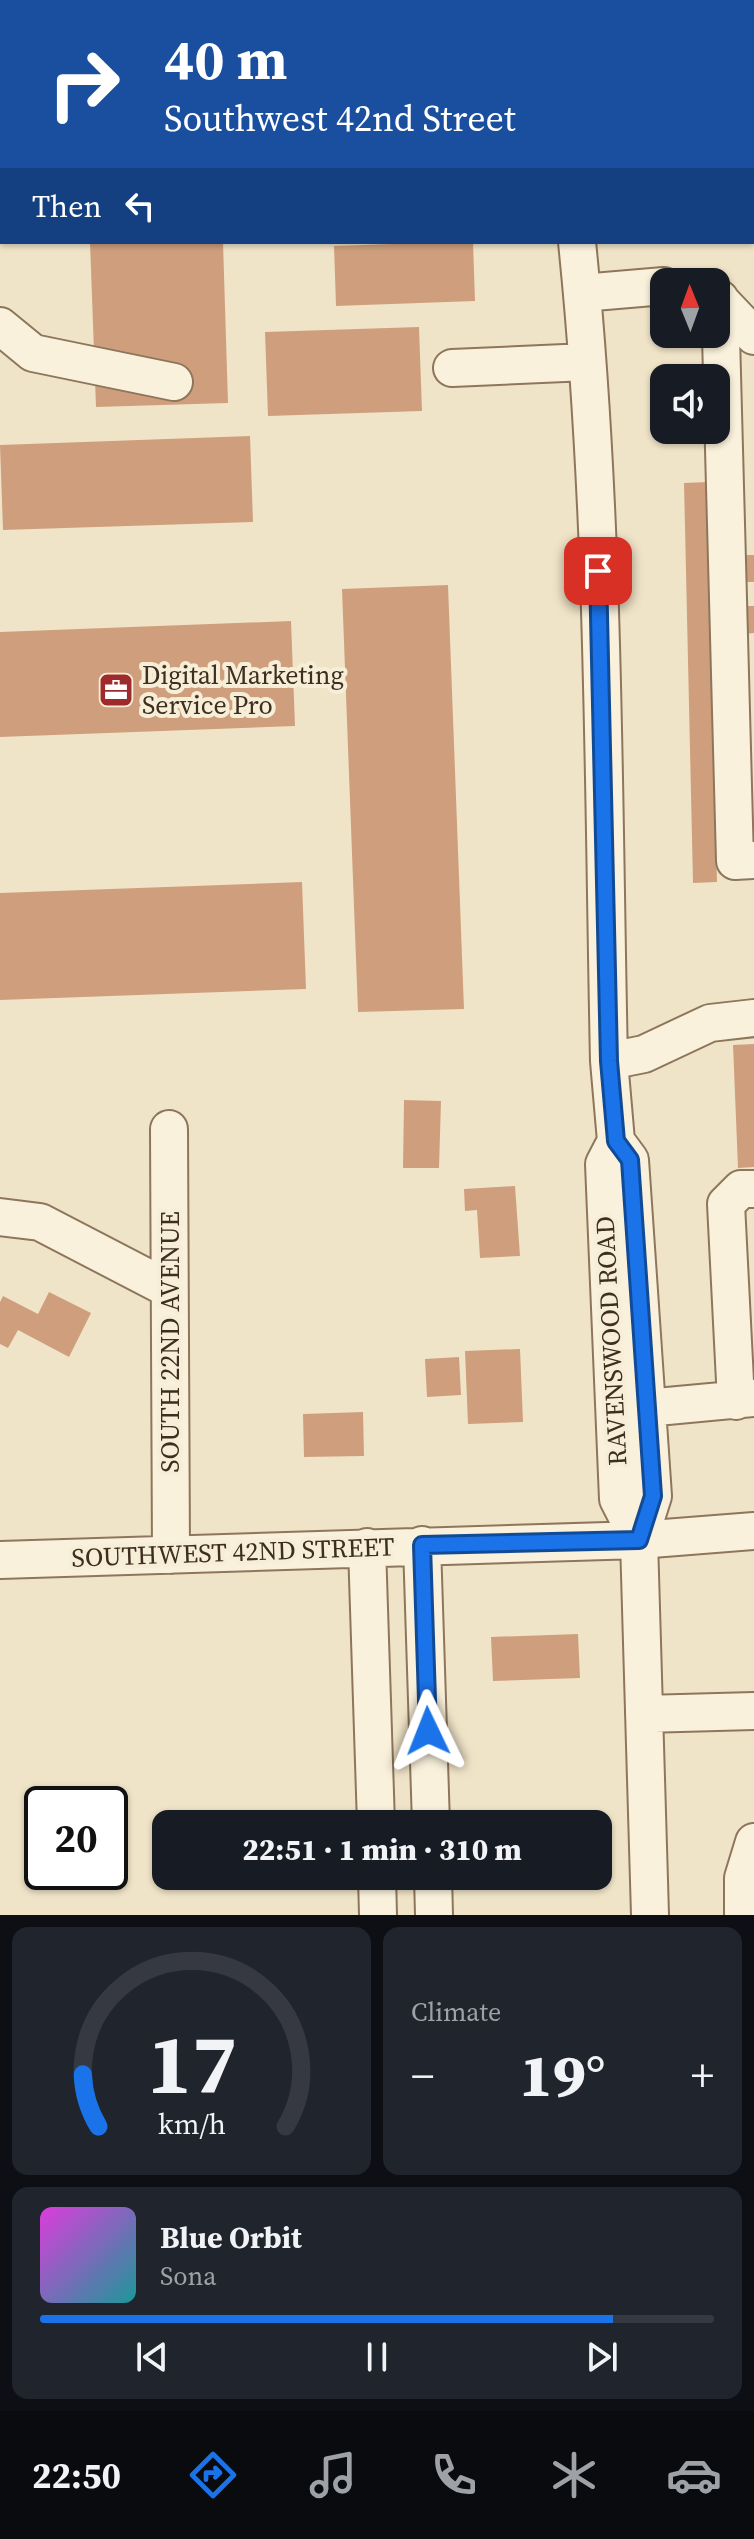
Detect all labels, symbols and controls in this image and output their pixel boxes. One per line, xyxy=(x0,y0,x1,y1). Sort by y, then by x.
text: 40 m xyxy=(164,21,287,98)
icon: right xyxy=(32,32,136,136)
text: Southwest 42nd Street xyxy=(164,94,516,143)
icon: left xyxy=(118,184,162,228)
text: Then xyxy=(32,186,102,227)
north arrow xyxy=(650,268,730,348)
map controls xyxy=(650,268,730,444)
button: sound xyxy=(650,364,730,444)
pin xyxy=(564,537,632,605)
icon: arrive xyxy=(576,549,620,593)
place label: Digital Marketing Service Pro xyxy=(142,657,344,723)
office icon: Digital Marketing Service Pro xyxy=(97,671,135,709)
street label: SOUTH 22ND AVENUE xyxy=(152,1211,188,1473)
street label: RAVENSWOOD ROAD xyxy=(586,1215,636,1467)
street label: SOUTHWEST 42ND STREET xyxy=(71,1528,395,1576)
position arrow xyxy=(386,1689,470,1773)
speed limit sign: 20 xyxy=(24,1786,128,1890)
text: 22:51 · 1 min · 310 m xyxy=(242,1829,522,1870)
text: Climate xyxy=(411,1994,501,2030)
text: 17 xyxy=(146,2007,237,2121)
text: 19° xyxy=(520,2034,605,2116)
text: − xyxy=(411,2045,434,2106)
text: + xyxy=(691,2045,714,2106)
text: km/h xyxy=(157,2104,226,2144)
text: Blue Orbit xyxy=(160,2217,302,2258)
text: Sona xyxy=(160,2258,217,2294)
icon: previous xyxy=(130,2335,174,2379)
icon: pause xyxy=(355,2335,399,2379)
icon: next xyxy=(580,2335,624,2379)
icon: directions xyxy=(185,2447,241,2503)
icon: music xyxy=(305,2447,361,2503)
icon: phone xyxy=(426,2447,482,2503)
icon: climate xyxy=(546,2447,602,2503)
icon: car xyxy=(666,2447,722,2503)
text: 22:50 xyxy=(32,2451,121,2500)

